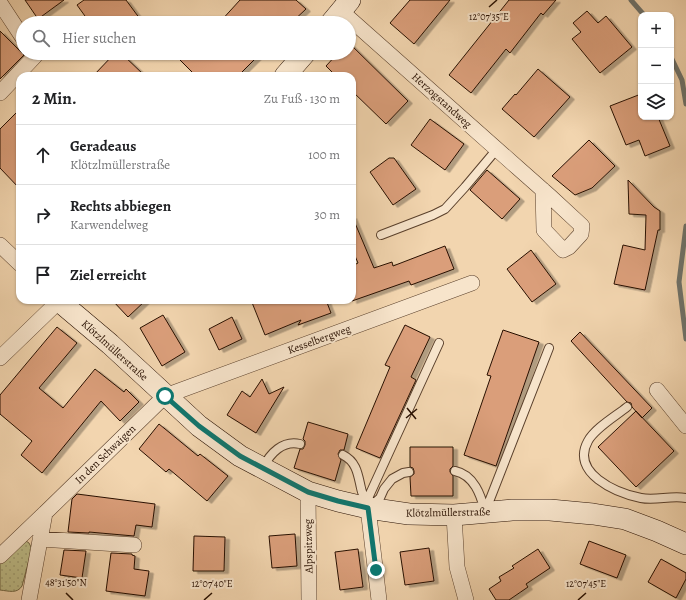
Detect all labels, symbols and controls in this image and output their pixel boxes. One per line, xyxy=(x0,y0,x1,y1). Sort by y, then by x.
text: 12°07'35"E xyxy=(469,10,509,23)
map controls xyxy=(638,12,674,120)
button: + xyxy=(638,12,674,48)
search box xyxy=(16,16,356,60)
icon: search xyxy=(30,27,52,49)
text: Hier suchen xyxy=(62,28,136,48)
button: − xyxy=(638,48,674,84)
street label: Herzogstandweg xyxy=(408,69,475,132)
button: layers xyxy=(638,84,674,120)
text: 2 Min. xyxy=(32,87,77,110)
text: Zu Fuß · 130 m xyxy=(264,90,340,107)
text: Geradeaus xyxy=(70,136,136,156)
icon: ahead xyxy=(32,144,54,166)
text: 100 m xyxy=(308,146,340,163)
text: Klötzlmüllerstraße xyxy=(70,156,170,173)
text: Rechts abbiegen xyxy=(70,196,171,216)
icon: right xyxy=(32,204,54,226)
text: 30 m xyxy=(314,206,340,223)
text: Karwendelweg xyxy=(70,216,148,233)
icon: arrive xyxy=(32,264,54,286)
text: Ziel erreicht xyxy=(70,265,146,285)
street label: Klötzlmüllerstraße xyxy=(78,316,151,384)
street label: Kesselbergweg xyxy=(286,321,353,358)
route start xyxy=(156,387,174,405)
street label: In den Schwaigen xyxy=(72,421,139,487)
street label: Klötzlmüllerstraße xyxy=(406,504,491,521)
street label: Alpspitzweg xyxy=(301,518,316,574)
route end xyxy=(367,561,385,579)
text: 48°31'50"N xyxy=(45,576,87,589)
text: 12°07'40"E xyxy=(191,577,233,590)
text: 12°07'45"E xyxy=(566,577,606,590)

